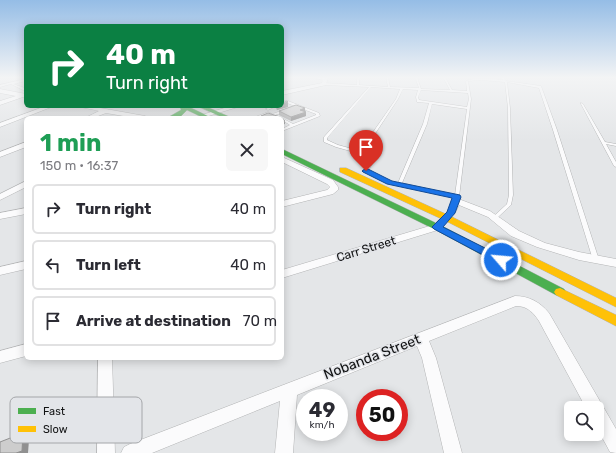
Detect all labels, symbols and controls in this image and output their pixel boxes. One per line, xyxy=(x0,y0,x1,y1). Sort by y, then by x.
text: 40 m xyxy=(106,38,176,71)
icon: right xyxy=(40,40,92,92)
text: Turn right xyxy=(106,72,188,94)
text: 1 min xyxy=(40,129,101,157)
button: close xyxy=(226,129,268,171)
pin xyxy=(349,130,383,171)
icon: arrive xyxy=(355,136,377,158)
text: 150 m · 16:37 xyxy=(40,158,118,173)
icon: right xyxy=(42,198,64,220)
text: Turn right xyxy=(76,200,151,218)
text: 40 m xyxy=(230,200,266,218)
street label: Carr Street xyxy=(335,233,398,265)
position arrow xyxy=(480,239,522,281)
icon: left xyxy=(42,254,64,276)
text: Turn left xyxy=(76,256,141,274)
text: 40 m xyxy=(230,256,266,274)
icon: arrive xyxy=(42,310,64,332)
text: Arrive at destination xyxy=(76,312,231,330)
text: 70 m xyxy=(243,312,277,330)
street label: Nobanda Street xyxy=(321,331,423,383)
speed limit sign: 50 xyxy=(356,389,408,441)
legend xyxy=(10,397,142,443)
text: 49 xyxy=(309,398,335,422)
map controls xyxy=(564,401,604,441)
button: search xyxy=(564,401,604,441)
text: Fast xyxy=(43,405,66,418)
text: km/h xyxy=(310,419,334,431)
text: Slow xyxy=(43,423,68,436)

